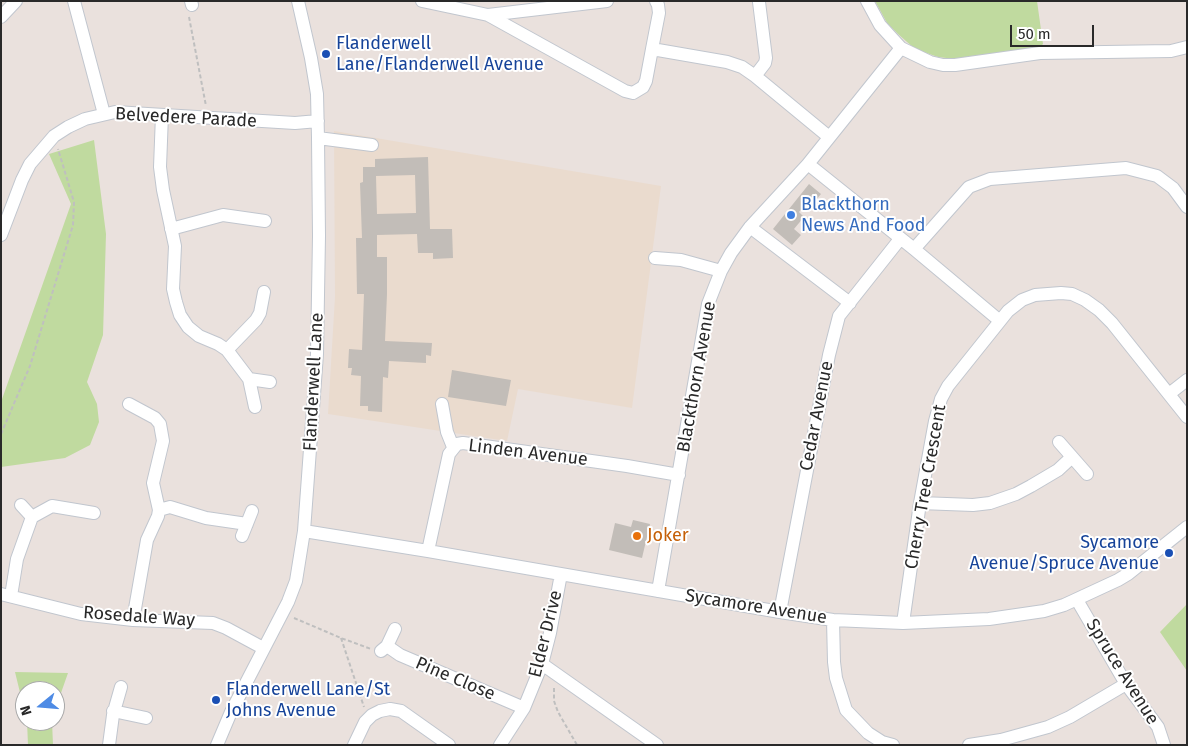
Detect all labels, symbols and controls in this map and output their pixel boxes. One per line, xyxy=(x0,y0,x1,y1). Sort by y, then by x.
scale bar xyxy=(1013,15,1097,47)
text: 50 m xyxy=(1018,25,1051,43)
place label: Flanderwell Lane/Flanderwell Avenue xyxy=(336,33,544,76)
marker: Flanderwell Lane/Flanderwell Avenue xyxy=(320,48,332,60)
street label: Belvedere Parade xyxy=(115,104,257,132)
place label: Blackthorn News And Food xyxy=(801,194,926,236)
marker: Blackthorn News And Food xyxy=(785,209,797,221)
street label: Blackthorn Avenue xyxy=(673,300,721,454)
street label: Flanderwell Lane xyxy=(300,312,328,452)
street label: Cedar Avenue xyxy=(796,359,838,473)
street label: Cherry Tree Crescent xyxy=(901,403,951,571)
street label: Linden Avenue xyxy=(467,435,589,471)
place label: Joker xyxy=(647,525,689,547)
marker: Joker xyxy=(631,530,643,542)
place label: Sycamore Avenue/Spruce Avenue xyxy=(969,532,1159,574)
marker: Sycamore Avenue/Spruce Avenue xyxy=(1163,547,1175,559)
street label: Sycamore Avenue xyxy=(684,585,828,629)
street label: Elder Drive xyxy=(525,588,567,680)
street label: Rosedale Way xyxy=(82,602,196,632)
street label: Spruce Avenue xyxy=(1081,615,1163,729)
street label: Pine Close xyxy=(412,653,498,705)
place label: Flanderwell Lane/St Johns Avenue xyxy=(226,679,390,722)
north arrow xyxy=(15,681,65,731)
marker: Flanderwell Lane/St Johns Avenue xyxy=(210,694,222,706)
text: N xyxy=(17,703,36,717)

